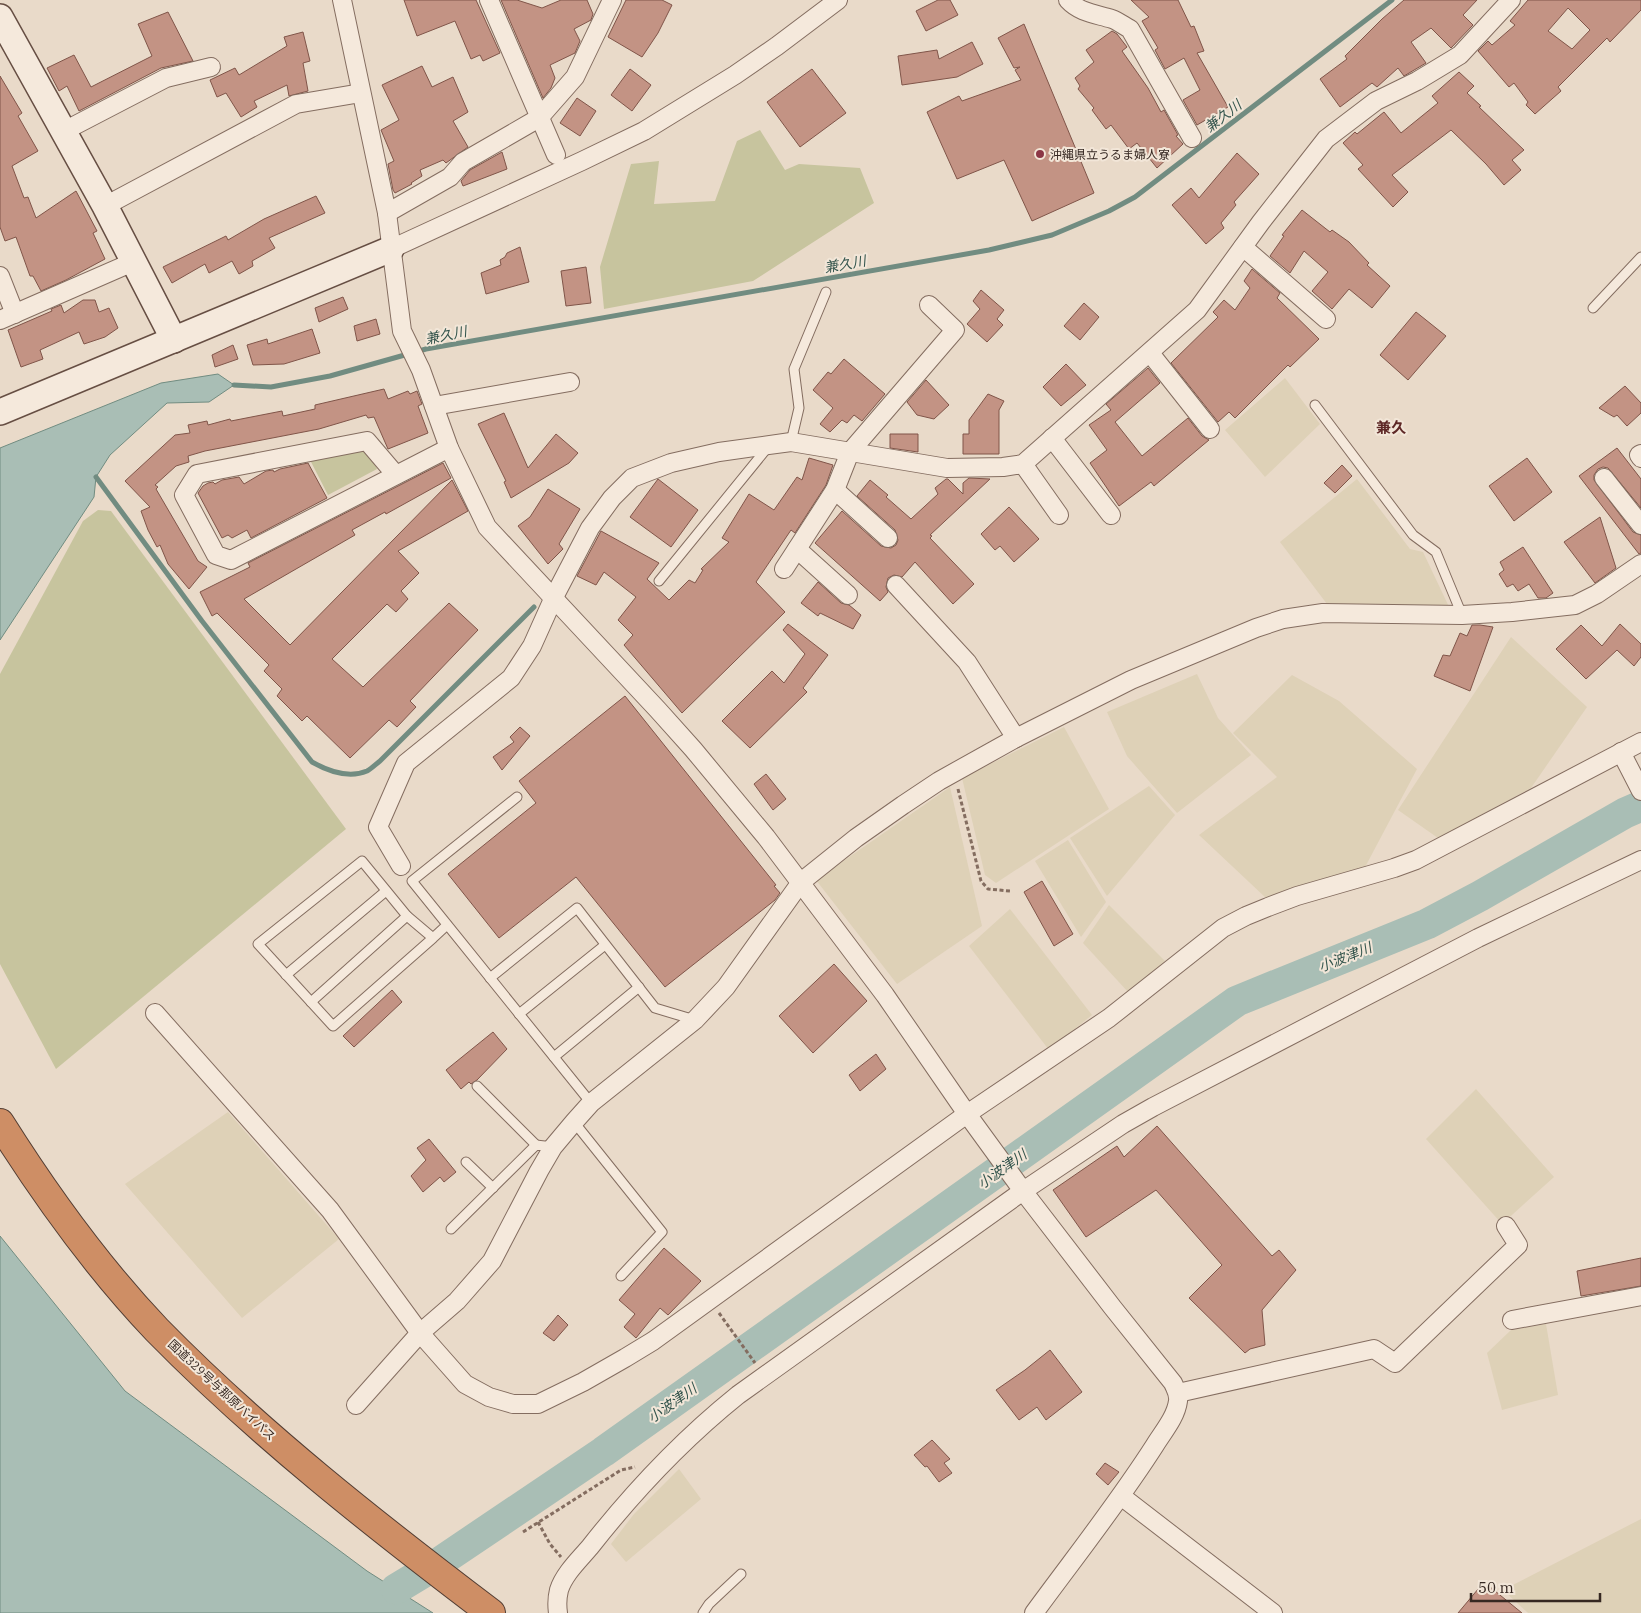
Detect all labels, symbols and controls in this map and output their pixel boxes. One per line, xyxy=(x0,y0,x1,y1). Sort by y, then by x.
water label: 兼久川 xyxy=(1201,95,1247,136)
place label: 沖縄県立うるま婦人寮 xyxy=(1050,147,1170,162)
marker: 沖縄県立うるま婦人寮 xyxy=(1034,148,1046,160)
water label: 兼久川 xyxy=(823,251,869,277)
water label: 兼久川 xyxy=(424,322,470,348)
district label: 兼久 xyxy=(1376,418,1406,437)
water label: 小波津川 xyxy=(1316,937,1376,976)
water label: 小波津川 xyxy=(974,1144,1032,1192)
street label: 国道329号与那原バイパス xyxy=(165,1336,279,1444)
water label: 小波津川 xyxy=(644,1378,702,1426)
scale bar xyxy=(1471,1570,1600,1602)
text: 50 m xyxy=(1478,1578,1514,1597)

